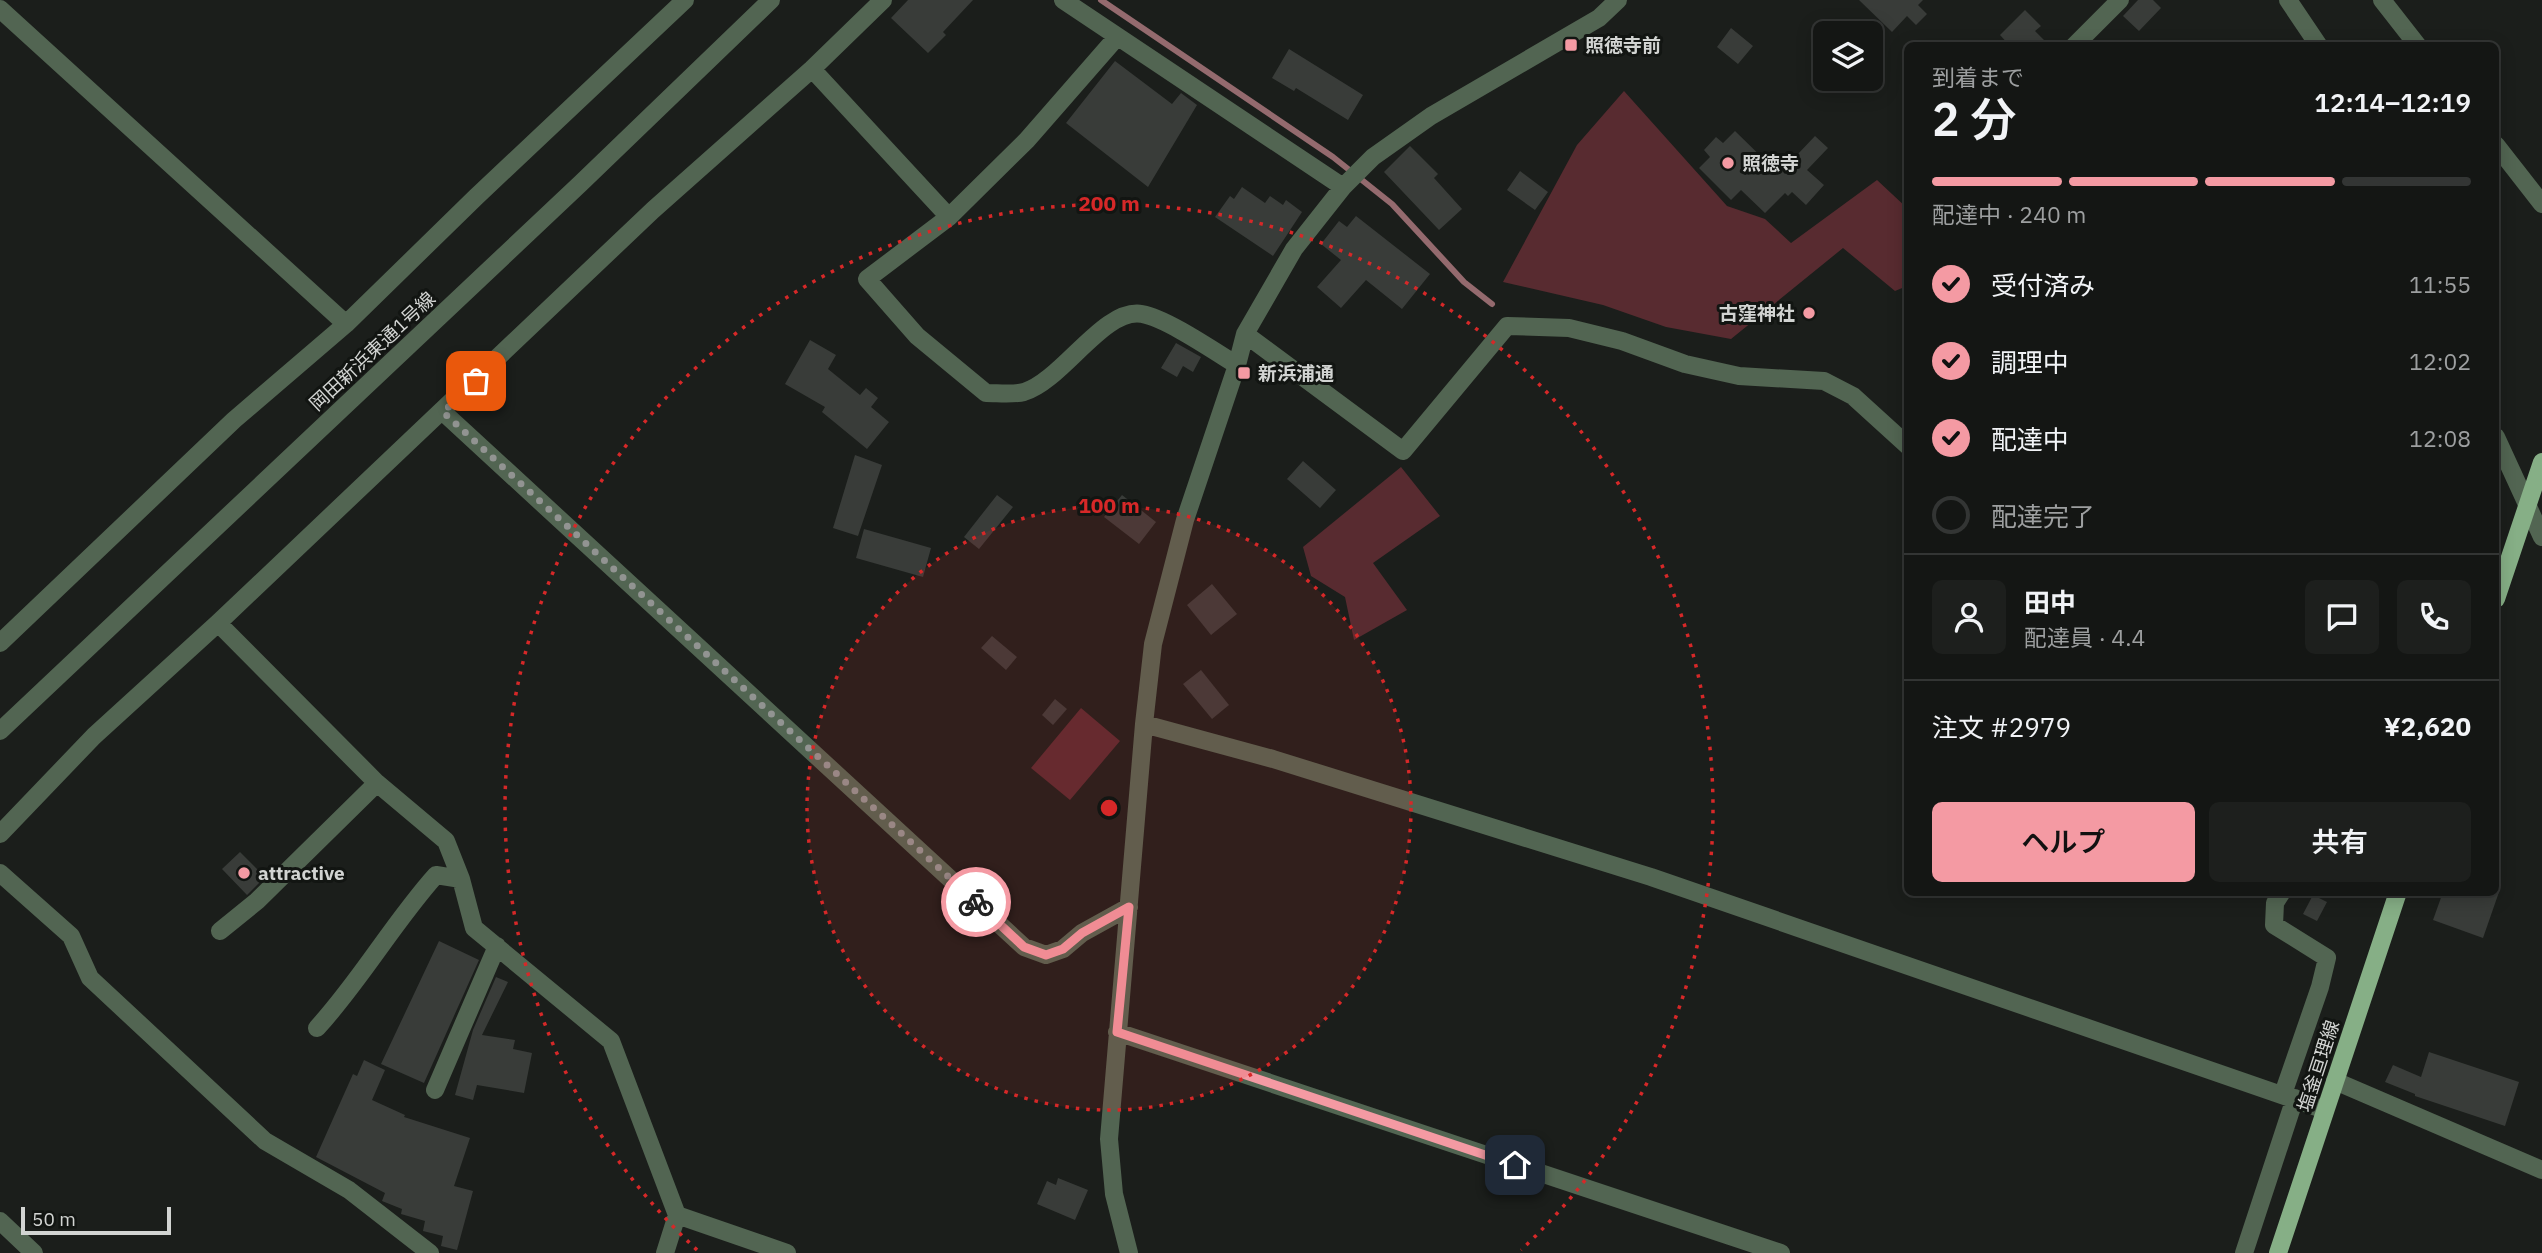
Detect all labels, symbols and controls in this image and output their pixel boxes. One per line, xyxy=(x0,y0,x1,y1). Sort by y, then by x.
map controls xyxy=(1813,21,1883,91)
button: layers xyxy=(1813,21,1883,91)
place label: 照徳寺前 xyxy=(1585,33,1661,57)
marker: 照徳寺前 xyxy=(1563,37,1579,53)
text: 到着まで xyxy=(1932,62,2024,92)
text: 12:14–12:19 xyxy=(2314,85,2471,119)
text: 2 分 xyxy=(1932,89,2016,149)
place label: 照徳寺 xyxy=(1742,151,1799,175)
marker: 照徳寺 xyxy=(1720,155,1736,171)
text: 200 m xyxy=(1078,189,1140,217)
text: 配達中 · 240 m xyxy=(1932,199,2086,229)
icon: check xyxy=(1932,265,1970,303)
text: 受付済み xyxy=(1991,268,2095,302)
text: 11:55 xyxy=(2409,269,2471,299)
street label: 岡田新浜東通1号線 xyxy=(304,287,440,415)
place label: 古窪神社 xyxy=(1719,301,1795,325)
marker: 古窪神社 xyxy=(1801,305,1817,321)
icon: check xyxy=(1932,342,1970,380)
text: 調理中 xyxy=(1991,345,2069,379)
text: 12:02 xyxy=(2409,346,2471,376)
pin xyxy=(446,351,506,411)
place label: 新浜浦通 xyxy=(1258,361,1334,385)
icon: bag xyxy=(457,362,495,400)
marker: 新浜浦通 xyxy=(1236,365,1252,381)
icon: check xyxy=(1932,419,1970,457)
text: 配達中 xyxy=(1991,422,2069,456)
text: 12:08 xyxy=(2409,423,2471,453)
text: 100 m xyxy=(1078,491,1140,519)
text: 配達完了 xyxy=(1991,499,2095,533)
button: person xyxy=(1932,580,2006,654)
button: chat xyxy=(2305,580,2379,654)
button: phone xyxy=(2397,580,2471,654)
text: 田中 xyxy=(2024,585,2076,619)
text: 配達員 · 4.4 xyxy=(2024,622,2145,652)
text: ¥2,620 xyxy=(2384,709,2471,743)
text: 注文 #2979 xyxy=(1932,710,2071,744)
centre of rings xyxy=(1097,796,1121,820)
button: ヘルプ xyxy=(1932,802,2195,882)
button: 共有 xyxy=(2209,802,2471,882)
place label: attractive xyxy=(258,861,345,885)
marker: attractive xyxy=(236,865,252,881)
courier xyxy=(941,867,1011,937)
icon: bike xyxy=(957,883,995,921)
street label: 塩釜亘理線 xyxy=(2292,1017,2344,1115)
pin xyxy=(1485,1135,1545,1195)
icon: home xyxy=(1496,1146,1534,1184)
scale bar xyxy=(21,1204,172,1236)
text: 50 m xyxy=(32,1207,76,1231)

